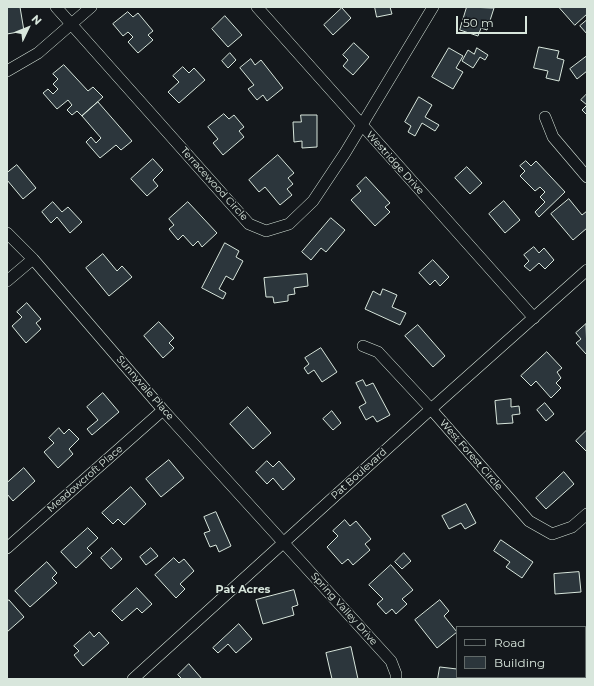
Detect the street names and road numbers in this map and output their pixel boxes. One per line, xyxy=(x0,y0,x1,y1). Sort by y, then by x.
street label: Westridge Drive xyxy=(364,129,426,197)
street label: Terracewood Circle xyxy=(178,145,250,223)
street label: Sunnyvale Place xyxy=(114,353,176,423)
street label: West Forest Circle xyxy=(437,417,505,493)
street label: Meadowcroft Place xyxy=(45,443,125,515)
street label: Pat Boulevard xyxy=(329,446,389,502)
street label: Spring Valley Drive xyxy=(308,570,380,648)

